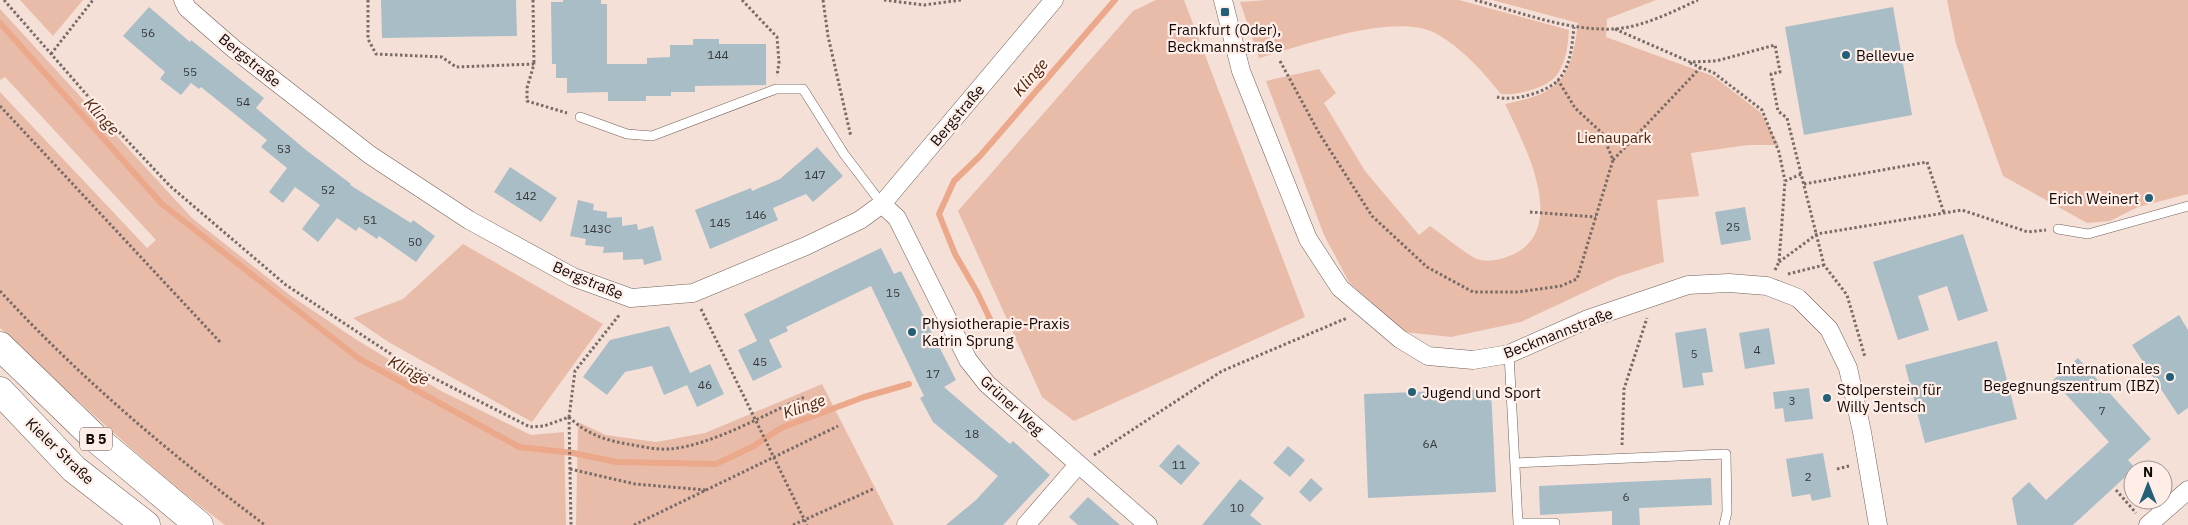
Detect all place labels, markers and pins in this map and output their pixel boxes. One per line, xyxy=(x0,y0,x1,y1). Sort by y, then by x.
marker: Frankfurt (Oder), Beckmannstraße xyxy=(1219,6,1231,18)
place label: Frankfurt (Oder), Beckmannstraße xyxy=(1167,20,1283,56)
place label: Bellevue xyxy=(1856,46,1914,65)
marker: Bellevue xyxy=(1840,49,1852,61)
place label: Erich Weinert xyxy=(2049,189,2139,208)
marker: Erich Weinert xyxy=(2143,192,2155,204)
place label: Physiotherapie-Praxis Katrin Sprung xyxy=(922,314,1070,350)
marker: Physiotherapie-Praxis Katrin Sprung xyxy=(906,326,918,338)
place label: Internationales Begegnungszentrum (IBZ) xyxy=(1983,359,2160,395)
marker: Internationales Begegnungszentrum (IBZ) xyxy=(2164,371,2176,383)
place label: Stolperstein für Willy Jentsch xyxy=(1837,380,1942,416)
place label: Jugend und Sport xyxy=(1422,383,1541,402)
marker: Jugend und Sport xyxy=(1406,386,1418,398)
marker: Stolperstein für Willy Jentsch xyxy=(1821,392,1833,404)

